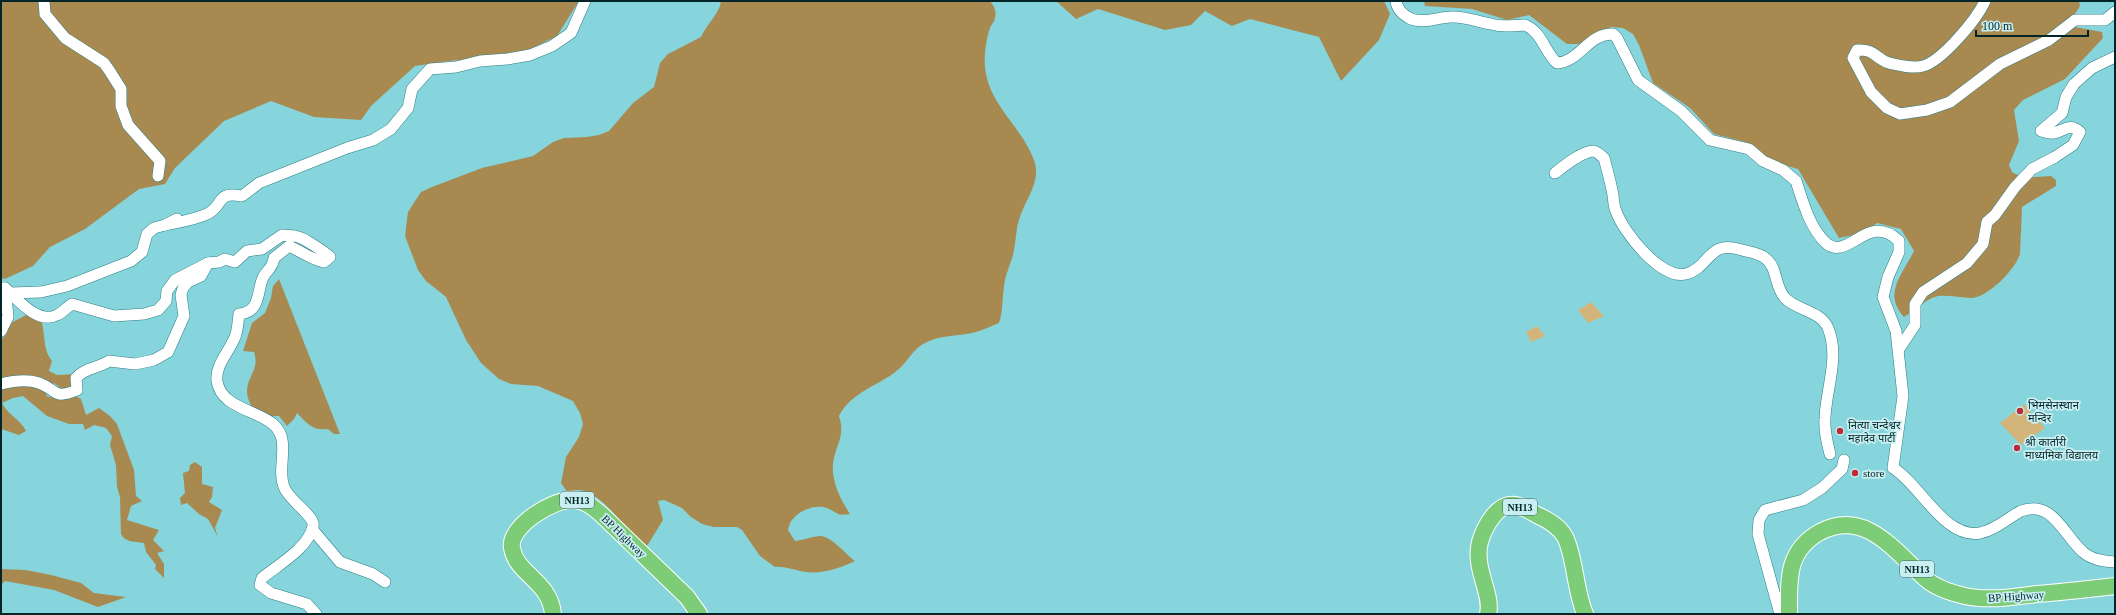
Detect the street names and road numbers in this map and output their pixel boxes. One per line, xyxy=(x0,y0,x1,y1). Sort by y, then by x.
road number: NH13 xyxy=(560,492,594,508)
road number: NH13 xyxy=(1503,499,1537,515)
street label: BP Highway xyxy=(600,512,649,560)
road number: NH13 xyxy=(1900,561,1934,577)
street label: BP Highway xyxy=(1988,588,2045,604)

